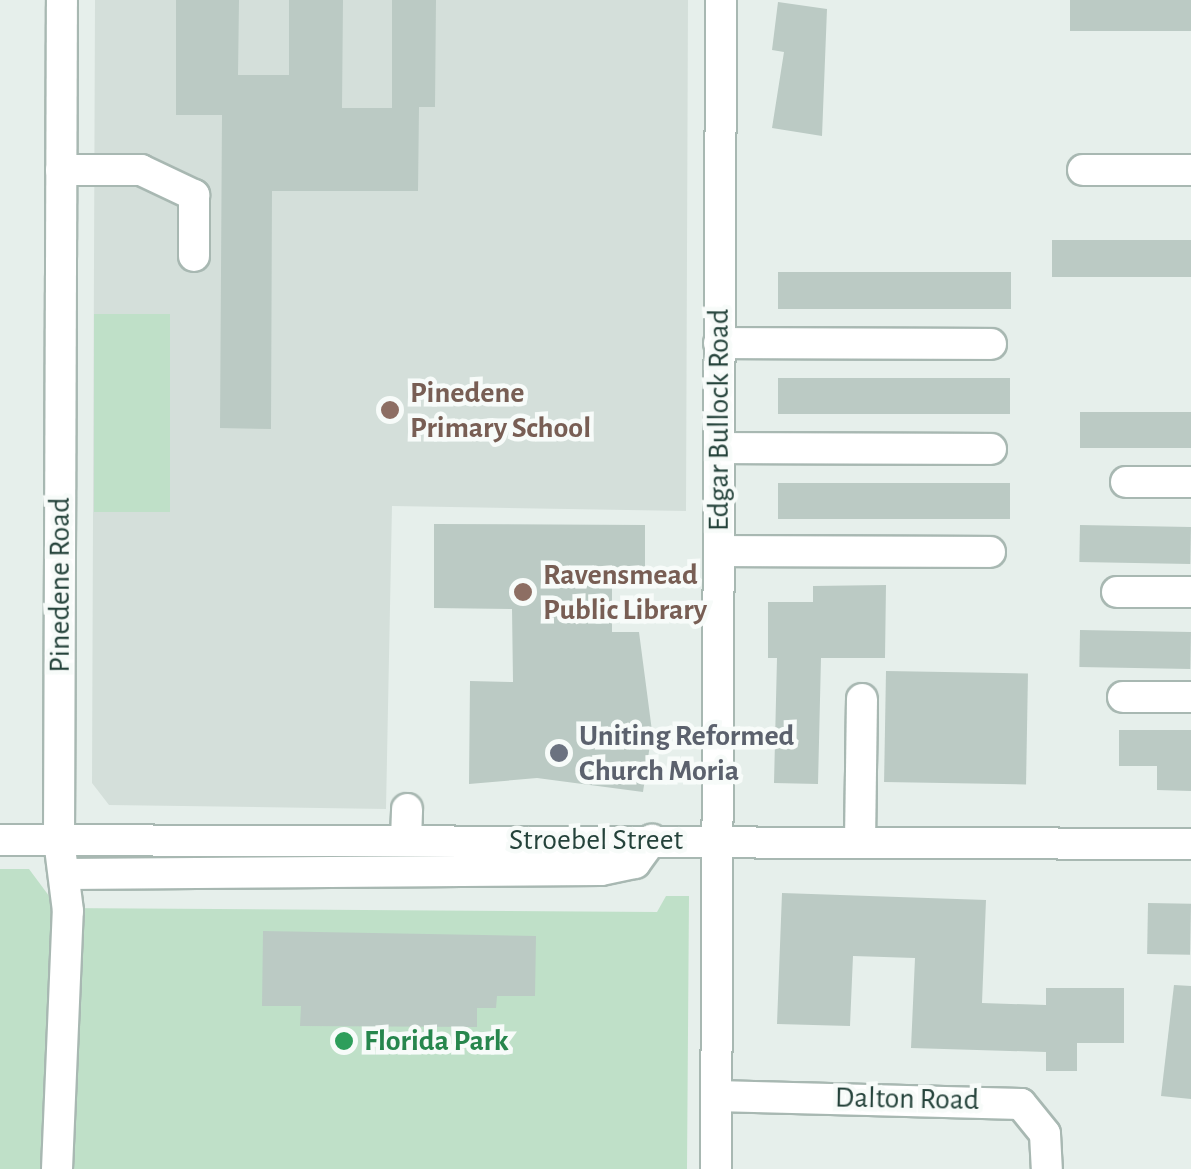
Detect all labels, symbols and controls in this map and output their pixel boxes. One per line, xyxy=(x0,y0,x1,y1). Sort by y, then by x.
street label: Edgar Bullock Road xyxy=(701,309,737,531)
place label: Pinedene Primary School xyxy=(410,375,591,446)
marker: Pinedene Primary School xyxy=(379,399,401,421)
street label: Pinedene Road xyxy=(42,497,78,673)
place label: Ravensmead Public Library xyxy=(543,557,707,628)
marker: Ravensmead Public Library xyxy=(512,581,534,603)
place label: Uniting Reformed Church Moria xyxy=(579,718,794,788)
marker: Uniting Reformed Church Moria xyxy=(548,742,570,764)
street label: Stroebel Street xyxy=(509,822,683,858)
place label: Florida Park xyxy=(364,1023,509,1059)
marker: Florida Park xyxy=(333,1030,355,1052)
street label: Dalton Road xyxy=(835,1080,979,1118)

